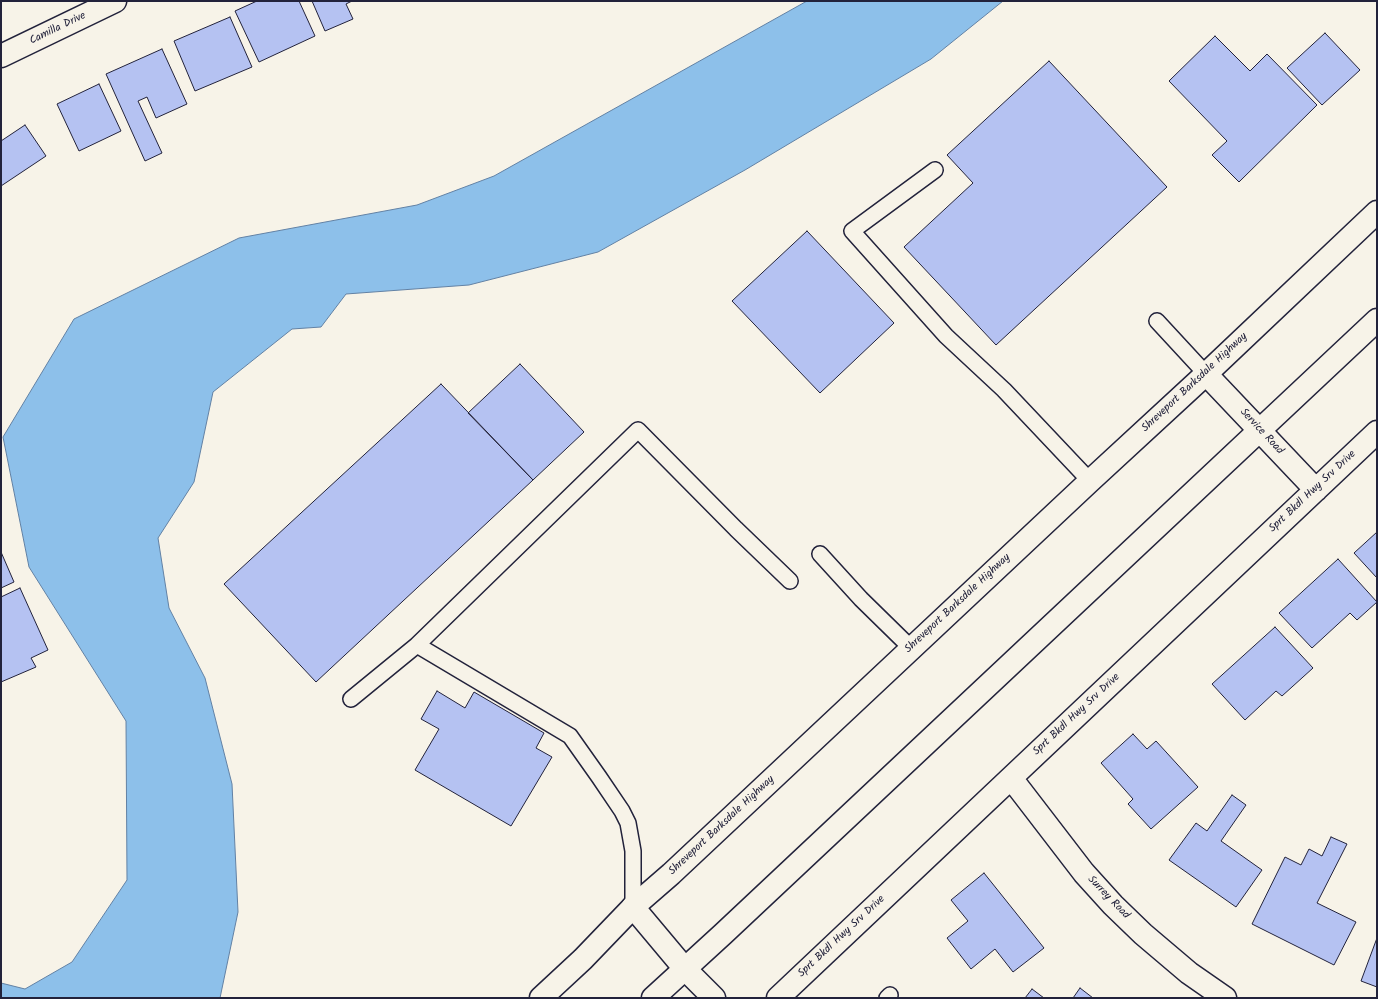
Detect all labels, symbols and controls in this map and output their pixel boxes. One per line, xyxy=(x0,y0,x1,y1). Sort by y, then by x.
street label: Camilla Drive xyxy=(28,10,88,48)
street label: Shreveport Barksdale Highway xyxy=(1139,331,1251,435)
street label: Service Road xyxy=(1236,406,1286,458)
street label: Sprt Bkdl Hwy Srv Drive xyxy=(1267,448,1359,536)
street label: Shreveport Barksdale Highway xyxy=(902,552,1014,656)
street label: Sprt Bkdl Hwy Srv Drive xyxy=(1031,671,1123,759)
street label: Shreveport Barksdale Highway xyxy=(666,774,778,878)
street label: Surrey Road xyxy=(1084,874,1132,922)
street label: Sprt Bkdl Hwy Srv Drive xyxy=(796,893,888,981)

